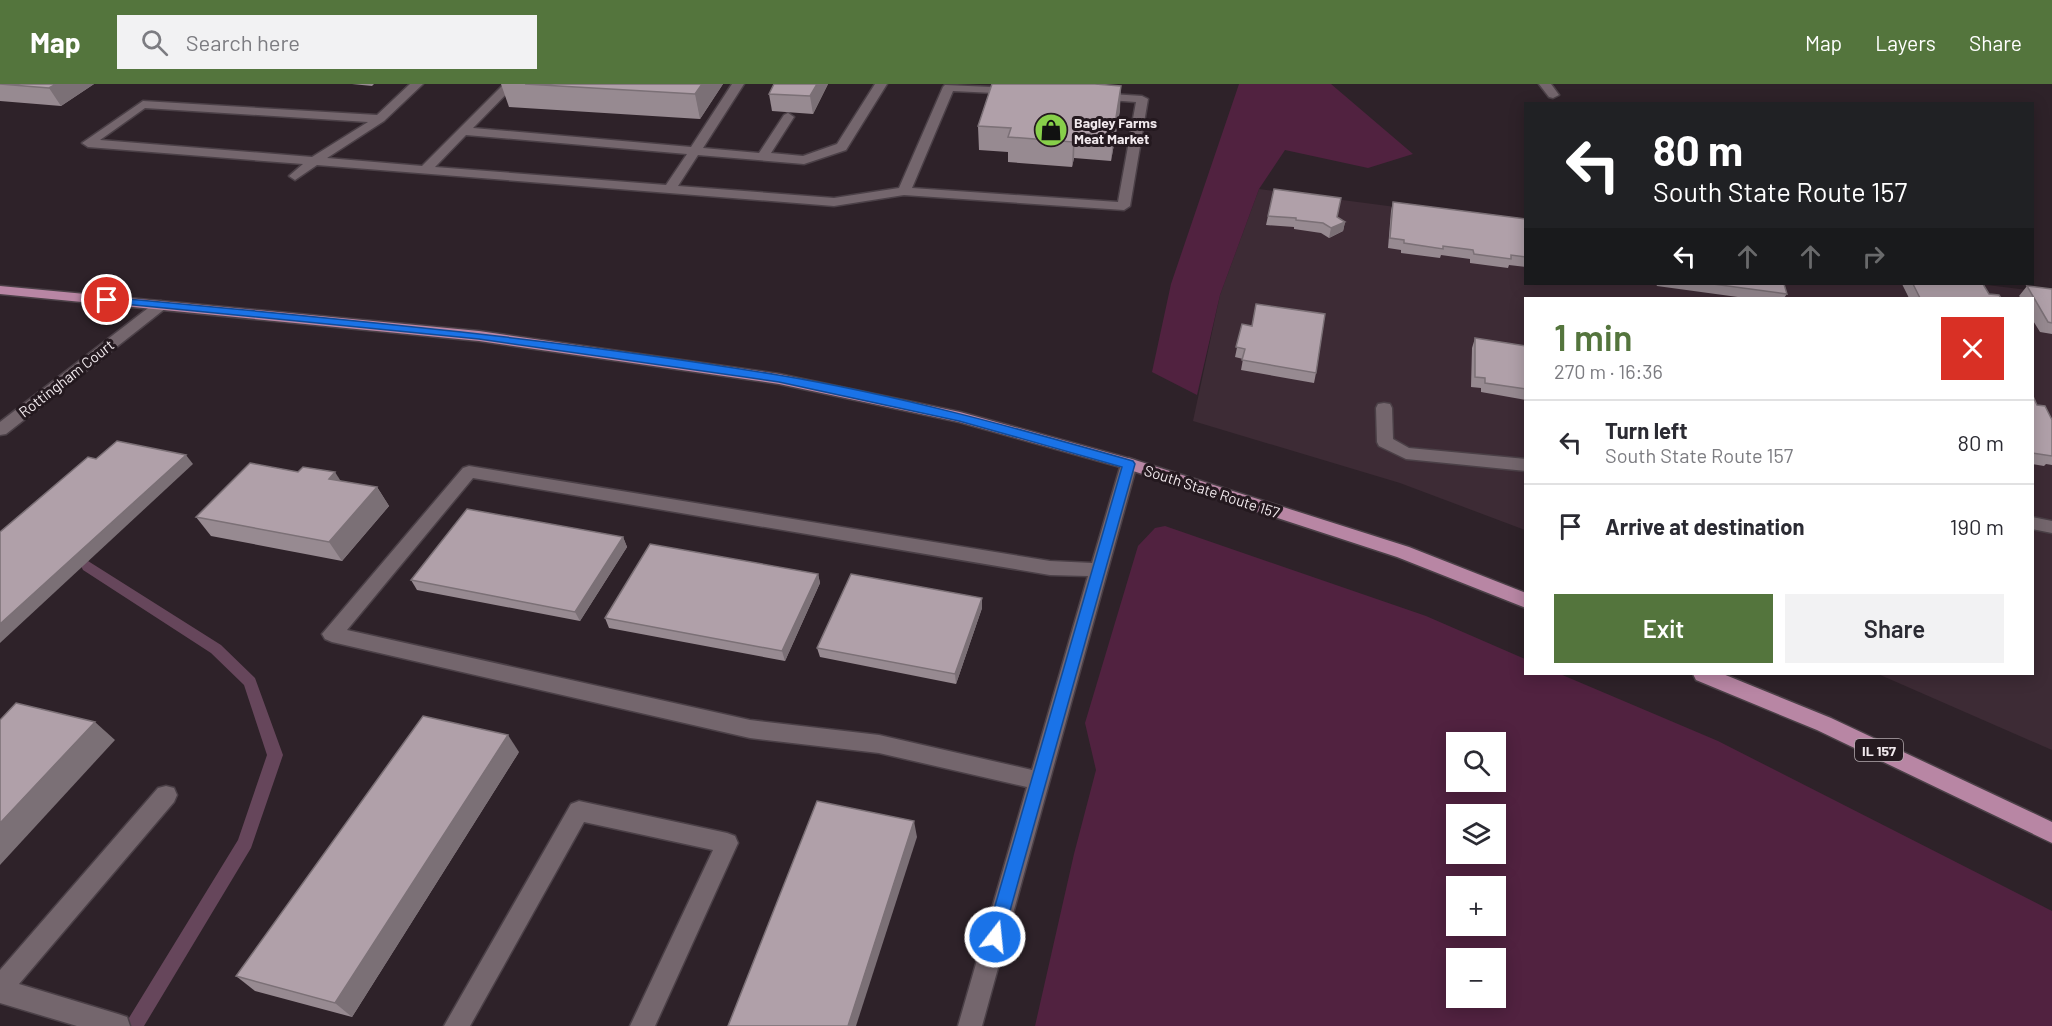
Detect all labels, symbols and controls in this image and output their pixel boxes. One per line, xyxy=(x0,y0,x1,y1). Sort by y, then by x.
search box xyxy=(117,15,537,69)
text: Map xyxy=(30,25,81,59)
icon: search xyxy=(138,26,171,59)
text: Search here xyxy=(186,29,300,55)
text: Map xyxy=(1805,30,1842,55)
text: Layers xyxy=(1875,30,1936,55)
text: Share xyxy=(1969,30,2022,55)
shop icon: Bagley Farms Meat Market xyxy=(1033,112,1069,148)
place label: Bagley Farms Meat Market xyxy=(1074,114,1157,147)
text: 80 m xyxy=(1653,124,1743,174)
icon: left xyxy=(1554,126,1632,204)
text: South State Route 157 xyxy=(1653,175,1907,207)
icon: left xyxy=(1668,240,1701,273)
icon: ahead xyxy=(1731,240,1764,273)
icon: ahead xyxy=(1794,240,1827,273)
icon: right xyxy=(1857,240,1890,273)
pin xyxy=(81,274,132,325)
icon: arrive xyxy=(90,283,123,316)
text: 1 min xyxy=(1554,315,1633,358)
button: close xyxy=(1941,317,2004,380)
street label: Rottingham Court xyxy=(15,335,117,421)
text: 270 m · 16:36 xyxy=(1554,359,1663,383)
text: Turn left xyxy=(1605,417,1688,443)
icon: left xyxy=(1554,426,1587,459)
text: 80 m xyxy=(1958,429,2004,455)
text: South State Route 157 xyxy=(1605,443,1793,467)
street label: South State Route 157 xyxy=(1142,461,1282,521)
icon: arrive xyxy=(1554,510,1587,543)
text: Arrive at destination xyxy=(1605,513,1804,539)
text: 190 m xyxy=(1950,513,2004,539)
button: Exit xyxy=(1554,594,1773,663)
button: Share xyxy=(1785,594,2004,663)
map controls xyxy=(1446,732,1506,1008)
button: search xyxy=(1446,732,1506,792)
road number: IL 157 xyxy=(1855,739,1903,761)
button: layers xyxy=(1446,804,1506,864)
button: + xyxy=(1446,876,1506,936)
position arrow xyxy=(963,905,1027,969)
button: − xyxy=(1446,948,1506,1008)

